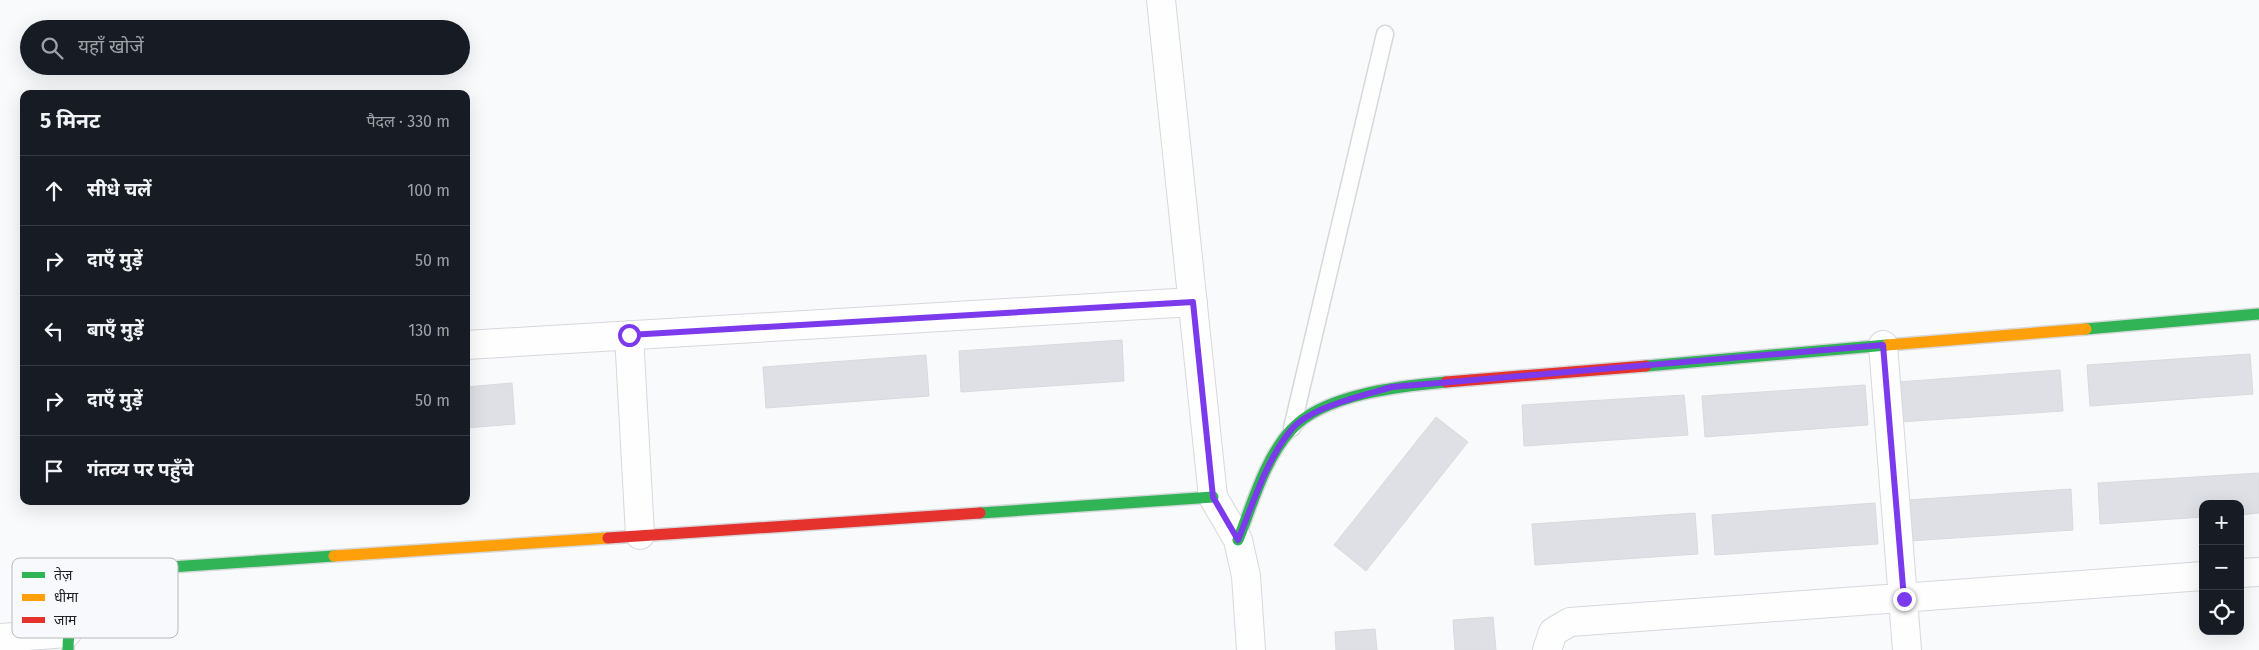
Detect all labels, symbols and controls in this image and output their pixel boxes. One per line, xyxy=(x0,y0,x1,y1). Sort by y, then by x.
search box xyxy=(20,20,470,75)
icon: search xyxy=(38,34,66,62)
text: यहाँ खोजें xyxy=(78,35,144,58)
text: 5 मिनट xyxy=(40,108,100,134)
text: पैदल · 330 m xyxy=(366,112,450,131)
icon: ahead xyxy=(40,177,68,205)
text: सीधे चलें xyxy=(87,178,151,201)
text: 100 m xyxy=(407,181,450,200)
icon: right xyxy=(40,247,68,275)
text: दाएँ मुड़ें xyxy=(87,248,143,271)
text: 50 m xyxy=(415,251,450,270)
icon: left xyxy=(40,317,68,345)
text: बाएँ मुड़ें xyxy=(87,318,144,341)
text: 130 m xyxy=(408,321,450,340)
route start xyxy=(618,324,641,347)
icon: right xyxy=(40,387,68,415)
text: दाएँ मुड़ें xyxy=(87,388,143,411)
text: 50 m xyxy=(415,391,450,410)
icon: arrive xyxy=(40,457,68,485)
text: गंतव्य पर पहुँचे xyxy=(87,458,194,481)
map controls xyxy=(2199,500,2244,635)
button: + xyxy=(2199,500,2244,545)
button: − xyxy=(2199,545,2244,590)
legend xyxy=(12,558,178,638)
text: तेज़ xyxy=(54,566,73,584)
route end xyxy=(1893,588,1916,611)
text: धीमा xyxy=(54,589,79,606)
button: locate xyxy=(2199,590,2244,635)
text: जाम xyxy=(54,612,77,629)

